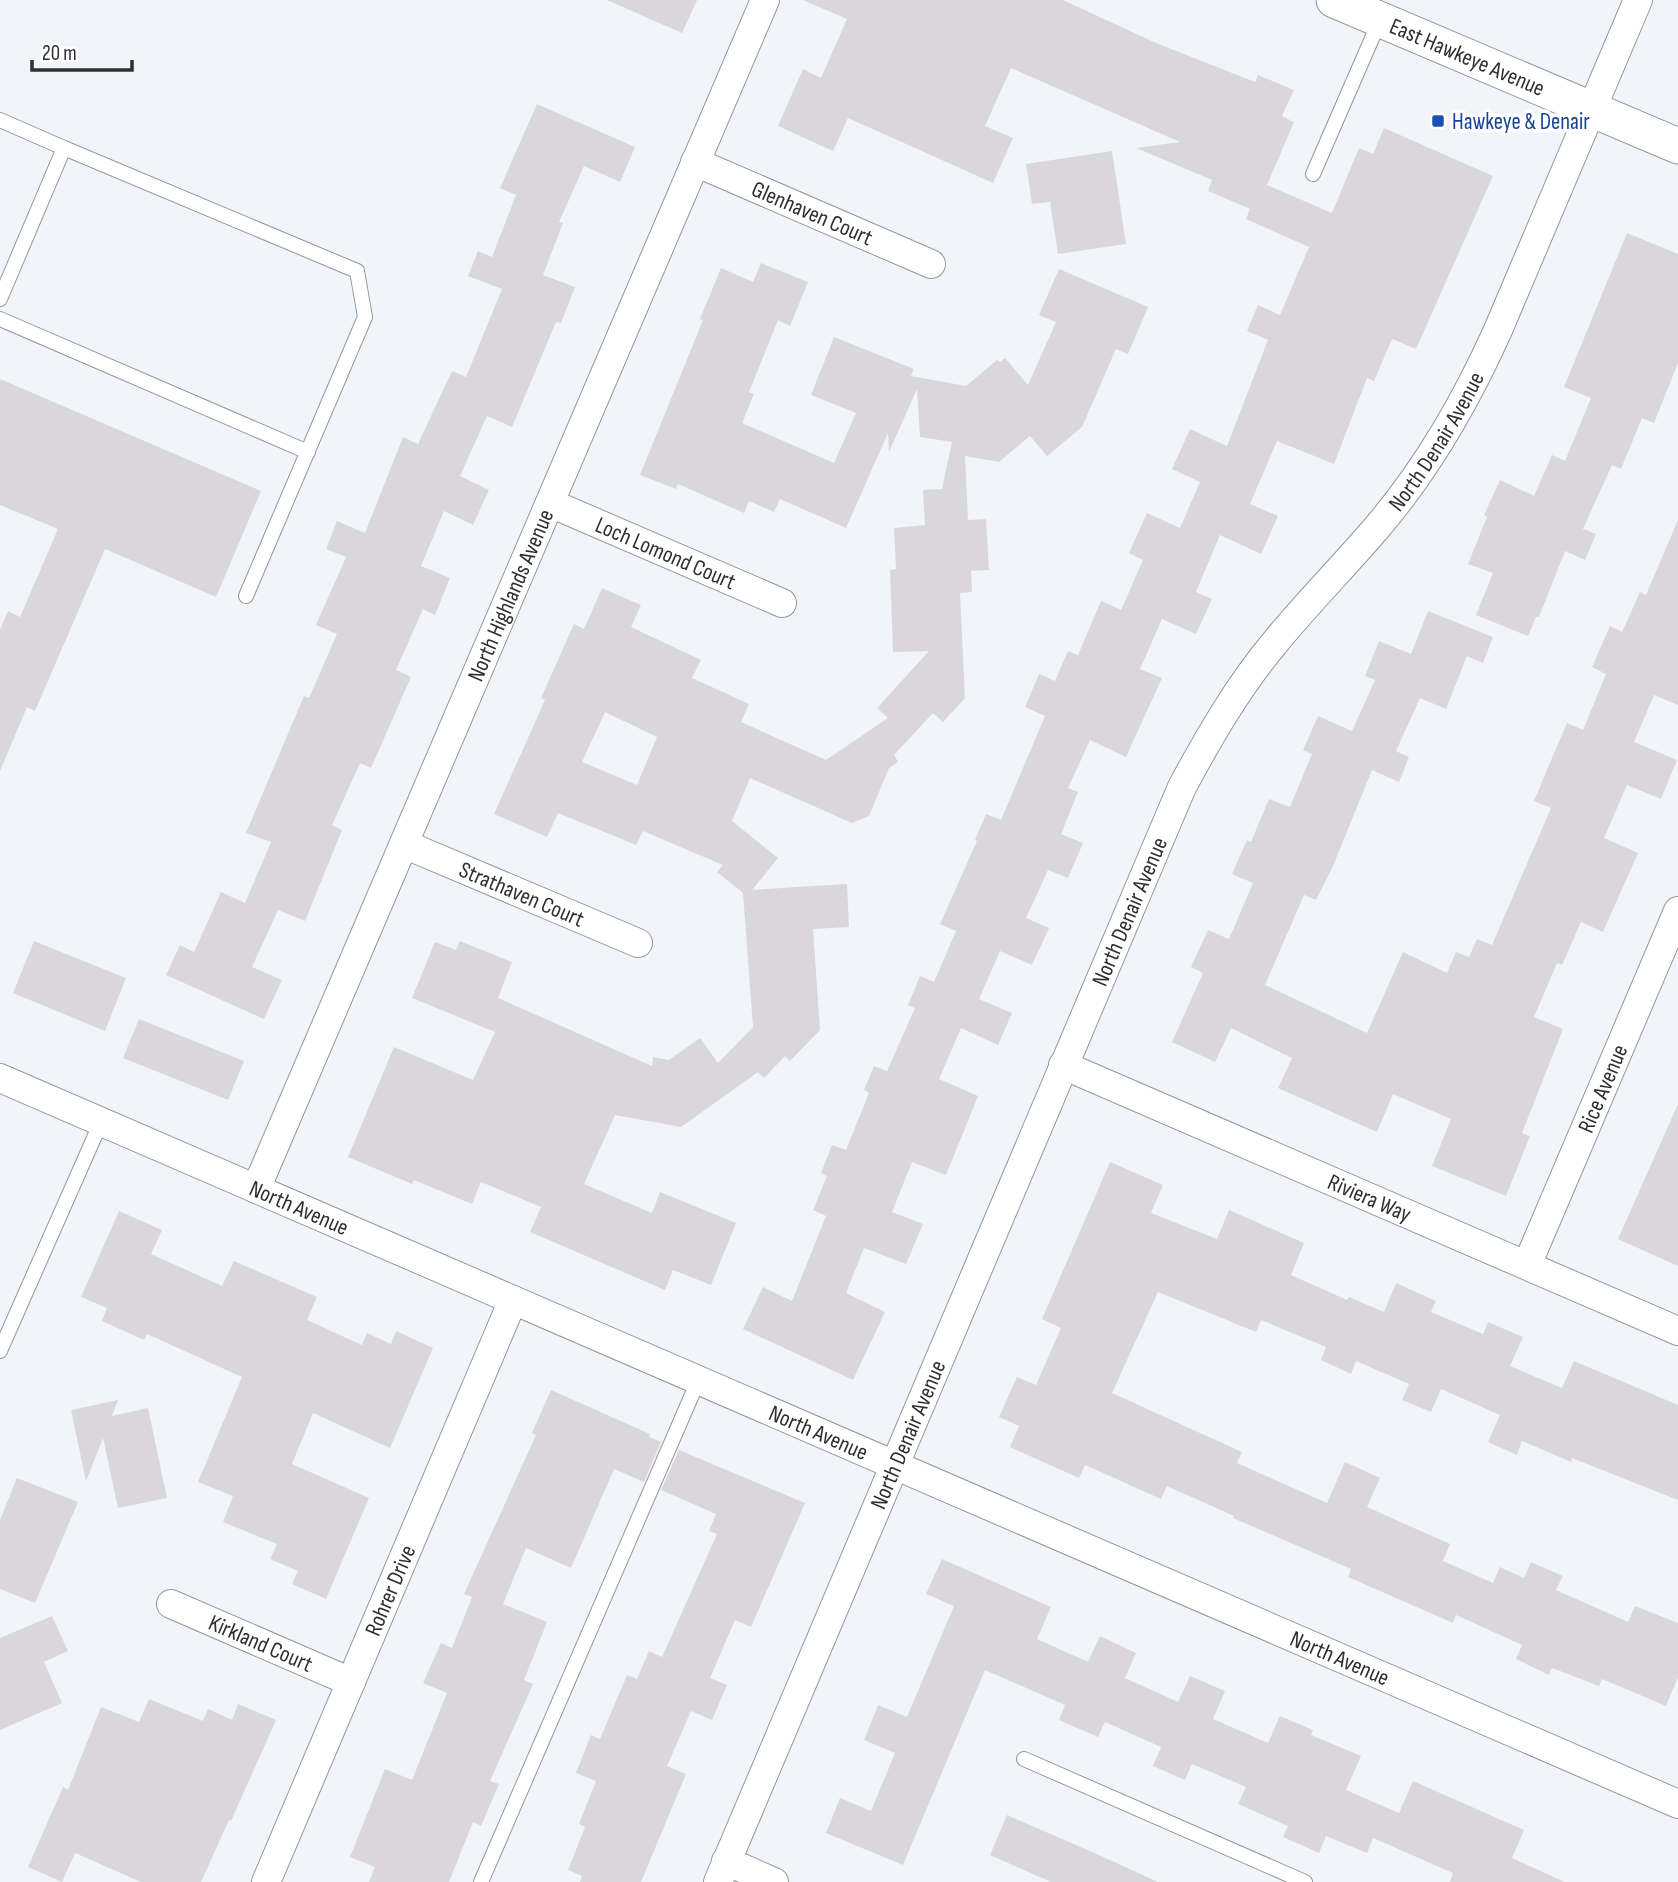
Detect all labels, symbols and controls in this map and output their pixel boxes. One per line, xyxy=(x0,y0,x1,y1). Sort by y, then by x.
street label: East Hawkeye Avenue xyxy=(1385,12,1549,103)
scale bar xyxy=(32,28,131,72)
text: 20 m xyxy=(42,41,77,66)
place label: Hawkeye & Denair xyxy=(1452,108,1590,136)
marker: Hawkeye & Denair xyxy=(1430,113,1446,129)
street label: Glenhaven Court xyxy=(747,175,877,252)
street label: North Denair Avenue xyxy=(1383,368,1491,517)
street label: North Highlands Avenue xyxy=(462,505,560,686)
street label: Loch Lomond Court xyxy=(591,511,740,596)
street label: North Denair Avenue xyxy=(1086,833,1174,991)
street label: Strathaven Court xyxy=(455,856,588,934)
street label: Rice Avenue xyxy=(1572,1040,1634,1137)
street label: Riviera Way xyxy=(1323,1168,1415,1229)
street label: North Avenue xyxy=(245,1175,353,1242)
street label: North Denair Avenue xyxy=(865,1356,952,1514)
street label: North Avenue xyxy=(765,1399,872,1467)
street label: Rohrer Drive xyxy=(359,1541,422,1640)
street label: Kirkland Court xyxy=(204,1609,317,1679)
street label: North Avenue xyxy=(1286,1625,1393,1692)

